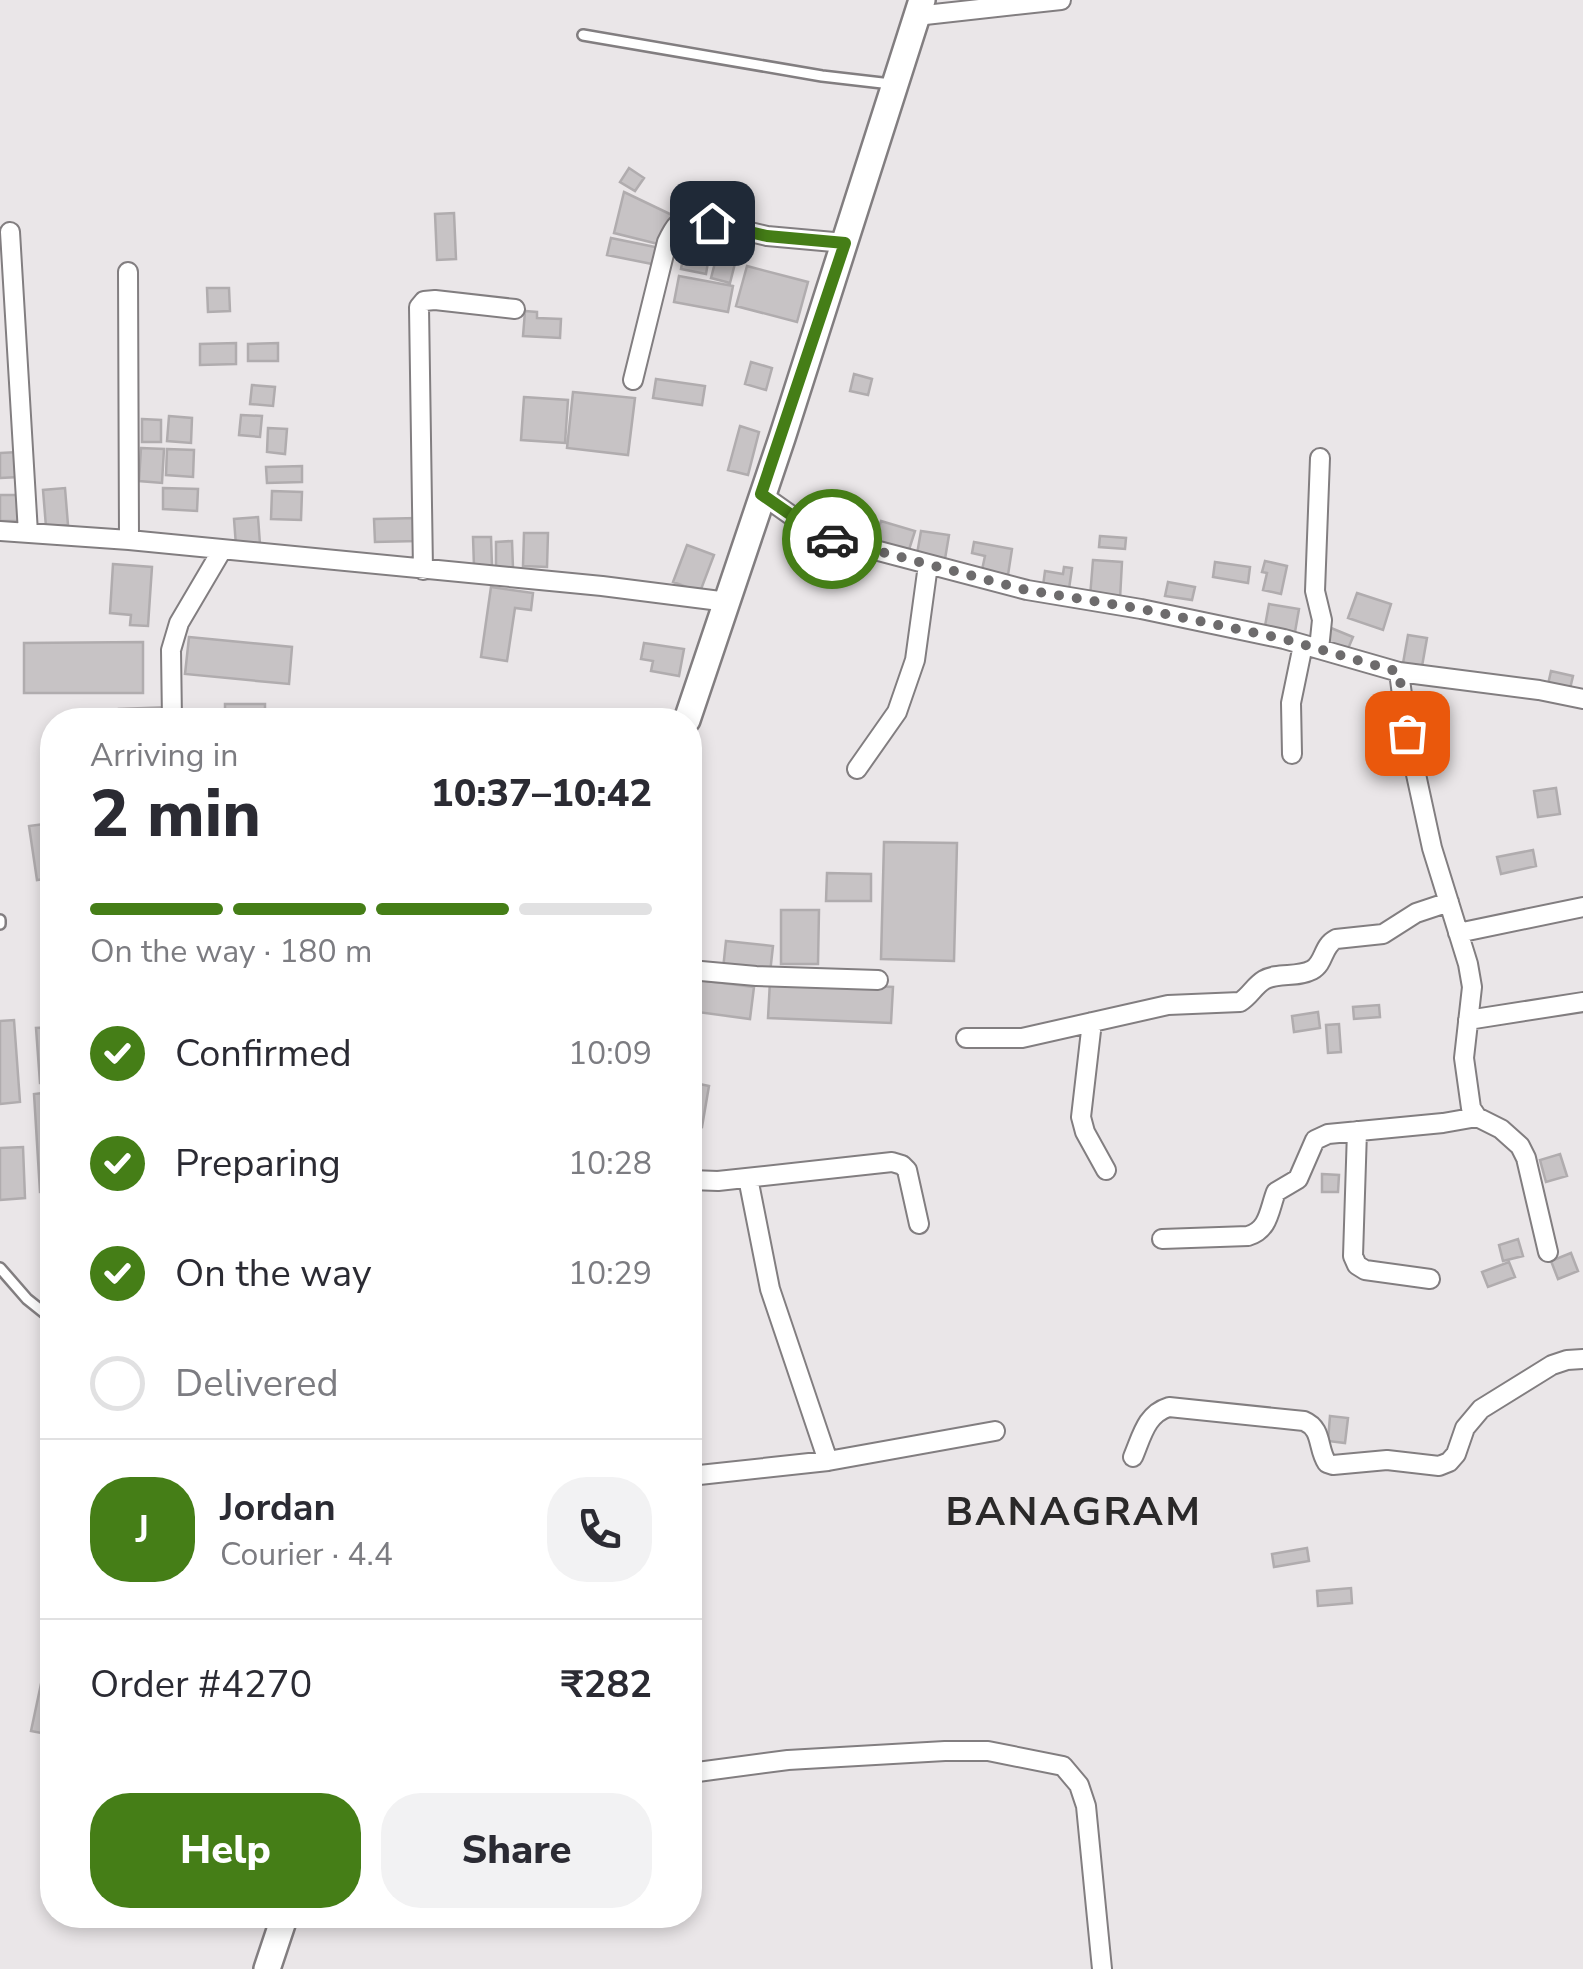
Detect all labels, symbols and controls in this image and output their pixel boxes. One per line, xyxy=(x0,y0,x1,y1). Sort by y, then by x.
pin xyxy=(670,181,755,266)
icon: home xyxy=(685,196,740,251)
courier xyxy=(782,489,882,589)
icon: car xyxy=(805,512,860,567)
pin xyxy=(1365,691,1450,776)
icon: bag xyxy=(1380,706,1435,761)
text: Arriving in xyxy=(90,734,238,777)
text: 10:37–10:42 xyxy=(431,768,652,819)
text: 2 min xyxy=(90,770,261,859)
text: On the way · 180 m xyxy=(90,930,372,973)
icon: check xyxy=(90,1026,145,1081)
text: Confirmed xyxy=(175,1028,352,1079)
text: 10:09 xyxy=(568,1032,652,1075)
icon: check xyxy=(90,1136,145,1191)
text: Preparing xyxy=(175,1138,341,1189)
text: 10:28 xyxy=(568,1142,652,1185)
icon: check xyxy=(90,1246,145,1301)
text: On the way xyxy=(175,1248,371,1299)
text: 10:29 xyxy=(568,1252,652,1295)
text: Delivered xyxy=(175,1358,339,1409)
button: phone xyxy=(547,1477,652,1582)
text: Jordan xyxy=(220,1482,336,1533)
district label: BANAGRAM xyxy=(946,1485,1203,1539)
text: J xyxy=(136,1504,149,1555)
text: Courier · 4.4 xyxy=(220,1533,393,1576)
text: Order #4270 xyxy=(90,1659,312,1710)
text: ₹282 xyxy=(561,1659,652,1710)
button: Help xyxy=(90,1793,361,1908)
button: Share xyxy=(381,1793,652,1908)

